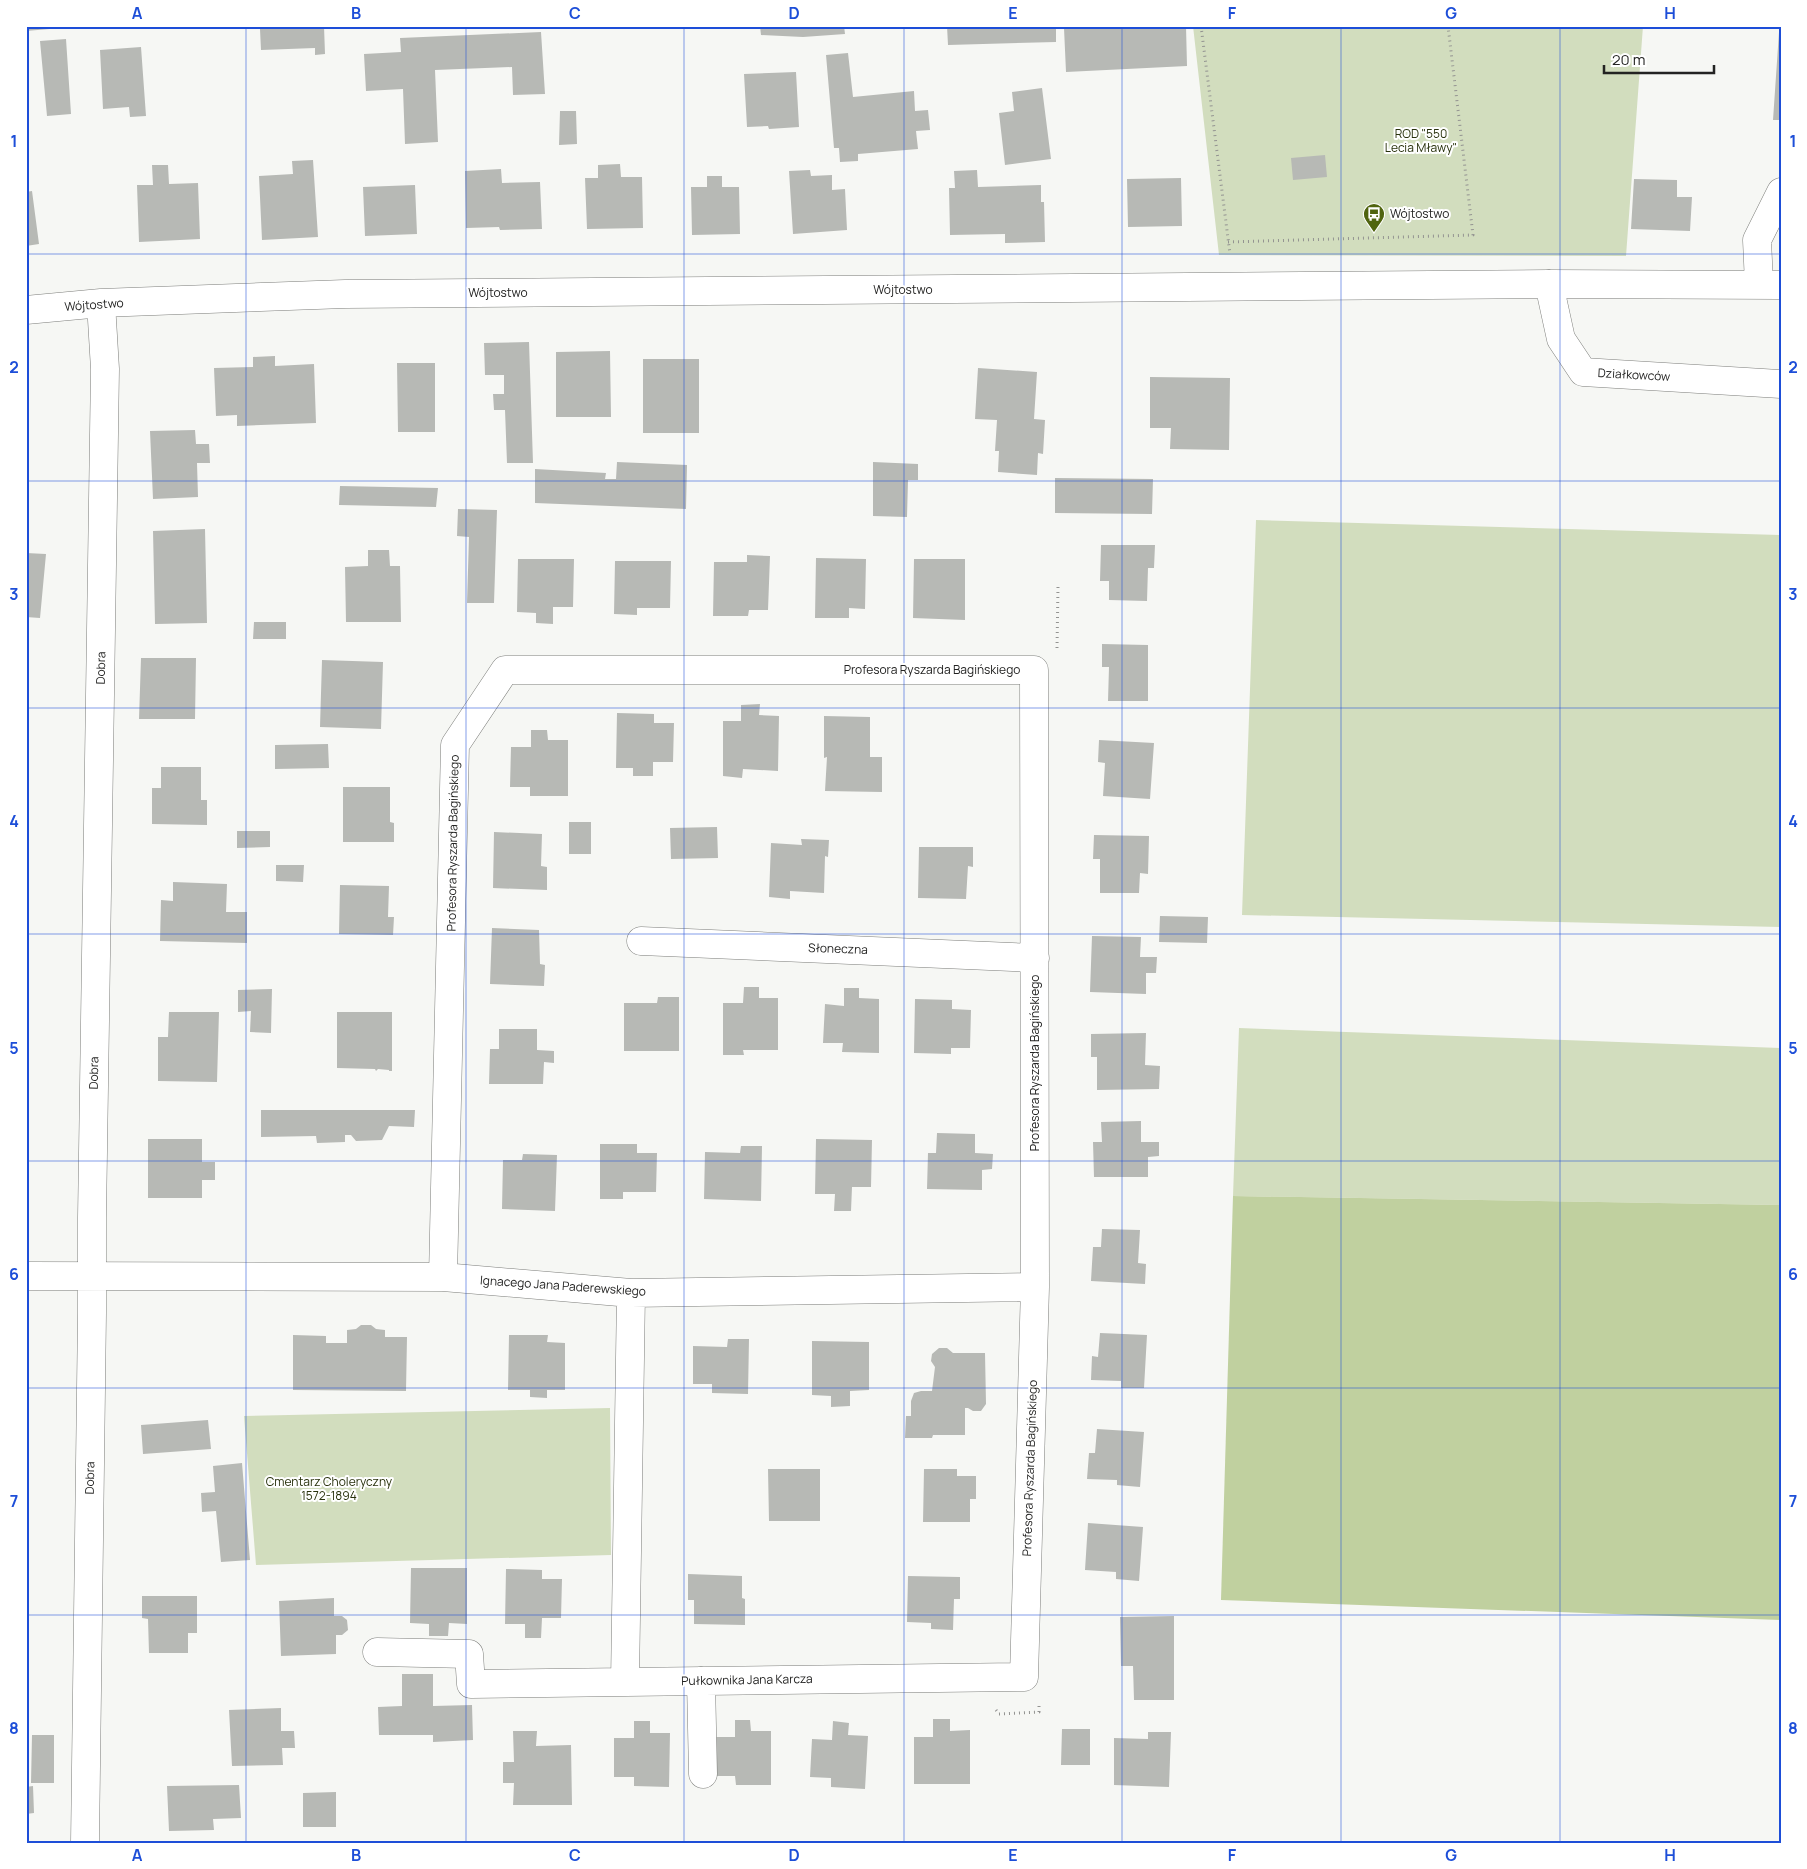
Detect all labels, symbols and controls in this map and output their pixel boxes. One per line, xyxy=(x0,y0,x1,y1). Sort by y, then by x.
text: A xyxy=(132,2,143,24)
text: B xyxy=(351,2,361,24)
text: C xyxy=(569,2,581,24)
text: D xyxy=(788,2,800,24)
text: E xyxy=(1008,2,1018,24)
text: F xyxy=(1228,2,1237,24)
text: G xyxy=(1445,2,1457,24)
text: H xyxy=(1664,2,1676,24)
scale bar xyxy=(1604,42,1714,74)
text: 20 m xyxy=(1612,49,1645,70)
park label: ROD "550 Lecia Mławy" xyxy=(1385,125,1457,156)
text: 1 xyxy=(10,130,18,152)
text: 1 xyxy=(1789,130,1797,152)
bus stop icon: Wójtostwo xyxy=(1362,202,1386,233)
place label: Wójtostwo xyxy=(1390,205,1449,222)
street label: Wójtostwo xyxy=(873,281,933,298)
street label: Wójtostwo xyxy=(468,284,528,301)
street label: Wójtostwo xyxy=(64,294,124,315)
text: 2 xyxy=(9,356,19,378)
text: 2 xyxy=(1788,356,1798,378)
street label: Działkowców xyxy=(1597,364,1671,385)
text: 3 xyxy=(9,583,19,605)
text: 3 xyxy=(1788,583,1798,605)
street label: Dobra xyxy=(92,651,109,685)
street label: Profesora Ryszarda Bagińskiego xyxy=(844,661,1020,678)
street label: Profesora Ryszarda Bagińskiego xyxy=(442,755,463,931)
text: 4 xyxy=(9,810,19,832)
text: 4 xyxy=(1788,810,1798,832)
street label: Słoneczna xyxy=(808,939,868,958)
street label: Profesora Ryszarda Bagińskiego xyxy=(1026,975,1043,1151)
text: 5 xyxy=(9,1037,19,1059)
text: 5 xyxy=(1788,1037,1798,1059)
street label: Dobra xyxy=(85,1056,102,1090)
text: 6 xyxy=(9,1263,19,1285)
text: 6 xyxy=(1788,1263,1798,1285)
street label: Ignacego Jana Paderewskiego xyxy=(480,1271,647,1300)
street label: Profesora Ryszarda Bagińskiego xyxy=(1018,1379,1041,1557)
street label: Dobra xyxy=(81,1461,98,1495)
park label: Cmentarz Choleryczny 1572-1894 xyxy=(266,1473,393,1504)
text: 7 xyxy=(10,1490,18,1512)
text: 7 xyxy=(1789,1490,1797,1512)
street label: Pułkownika Jana Karcza xyxy=(681,1670,813,1689)
text: 8 xyxy=(9,1717,19,1739)
text: 8 xyxy=(1788,1717,1798,1739)
text: A xyxy=(132,1844,143,1866)
text: B xyxy=(351,1844,361,1866)
text: C xyxy=(569,1844,581,1866)
text: D xyxy=(788,1844,800,1866)
text: E xyxy=(1008,1844,1018,1866)
text: F xyxy=(1228,1844,1237,1866)
text: G xyxy=(1445,1844,1457,1866)
text: H xyxy=(1664,1844,1676,1866)

